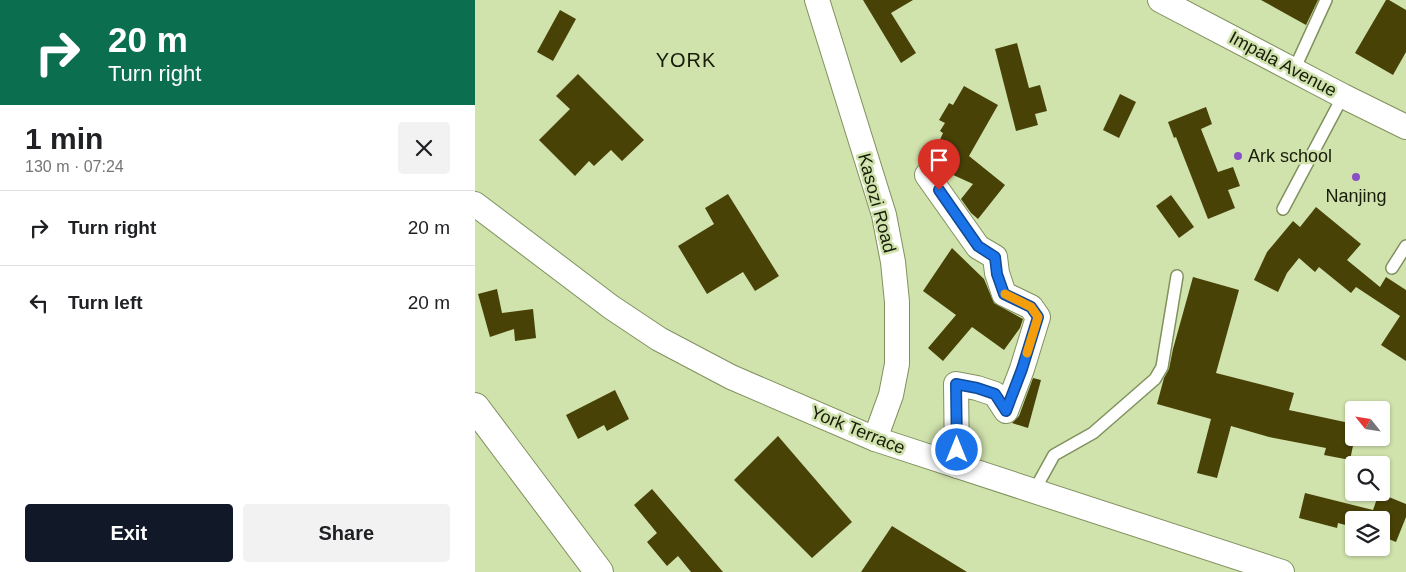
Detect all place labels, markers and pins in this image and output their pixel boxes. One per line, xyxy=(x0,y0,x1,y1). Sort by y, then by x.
pin xyxy=(918,139,960,190)
place label: Ark school xyxy=(1248,146,1332,166)
marker: Ark school xyxy=(1232,150,1244,162)
marker: Nanjing xyxy=(1350,171,1362,183)
place label: Nanjing xyxy=(1325,186,1387,206)

